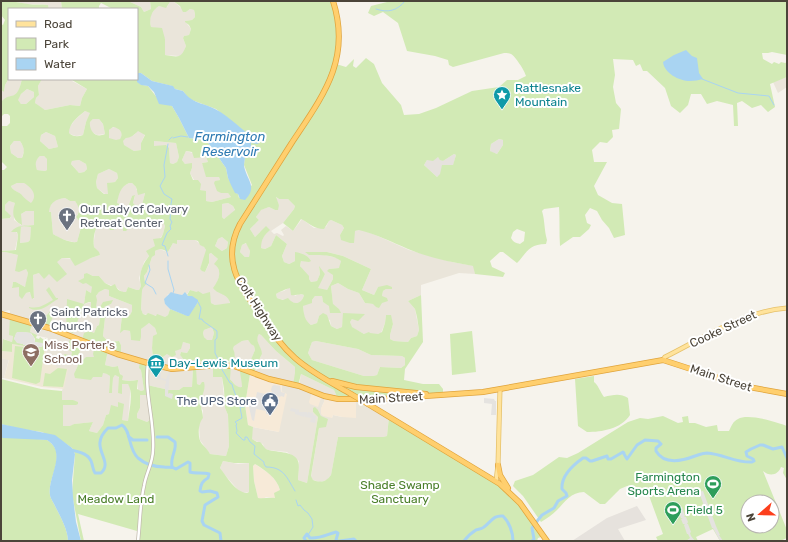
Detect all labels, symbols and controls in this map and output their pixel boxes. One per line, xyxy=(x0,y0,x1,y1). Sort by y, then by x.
legend xyxy=(8,8,138,80)
text: Road xyxy=(44,17,72,31)
text: Park xyxy=(44,37,70,51)
text: Water xyxy=(44,57,76,71)
place label: Rattlesnake Mountain xyxy=(515,81,581,109)
place icon: Rattlesnake Mountain xyxy=(492,85,512,110)
water label: Farmington Reservoir xyxy=(195,129,266,159)
place label: Our Lady of Calvary Retreat Center xyxy=(80,202,189,230)
church icon: Our Lady of Calvary Retreat Center xyxy=(57,206,77,231)
street label: Colt Highway xyxy=(233,274,285,344)
place label: Saint Patricks Church xyxy=(51,305,128,333)
street label: Cooke Street xyxy=(687,307,759,351)
church icon: Saint Patricks Church xyxy=(28,309,48,334)
place label: Miss Porter's School xyxy=(44,338,115,366)
school or university icon: Miss Porter's School xyxy=(21,342,41,367)
museum icon: Day-Lewis Museum xyxy=(146,353,166,378)
place label: Day-Lewis Museum xyxy=(169,356,278,370)
street label: Main Street xyxy=(688,361,754,395)
street label: Main Street xyxy=(359,389,424,407)
public building icon: The UPS Store xyxy=(260,391,280,416)
place label: The UPS Store xyxy=(177,394,257,408)
place label: Farmington Sports Arena xyxy=(627,470,700,498)
sports icon: Farmington Sports Arena xyxy=(703,474,723,499)
park label: Shade Swamp Sanctuary xyxy=(360,478,440,506)
park label: Meadow Land xyxy=(78,492,154,506)
north arrow xyxy=(740,494,780,534)
sports icon: Field 5 xyxy=(663,500,683,525)
place label: Field 5 xyxy=(686,503,723,517)
text: N xyxy=(744,511,759,523)

